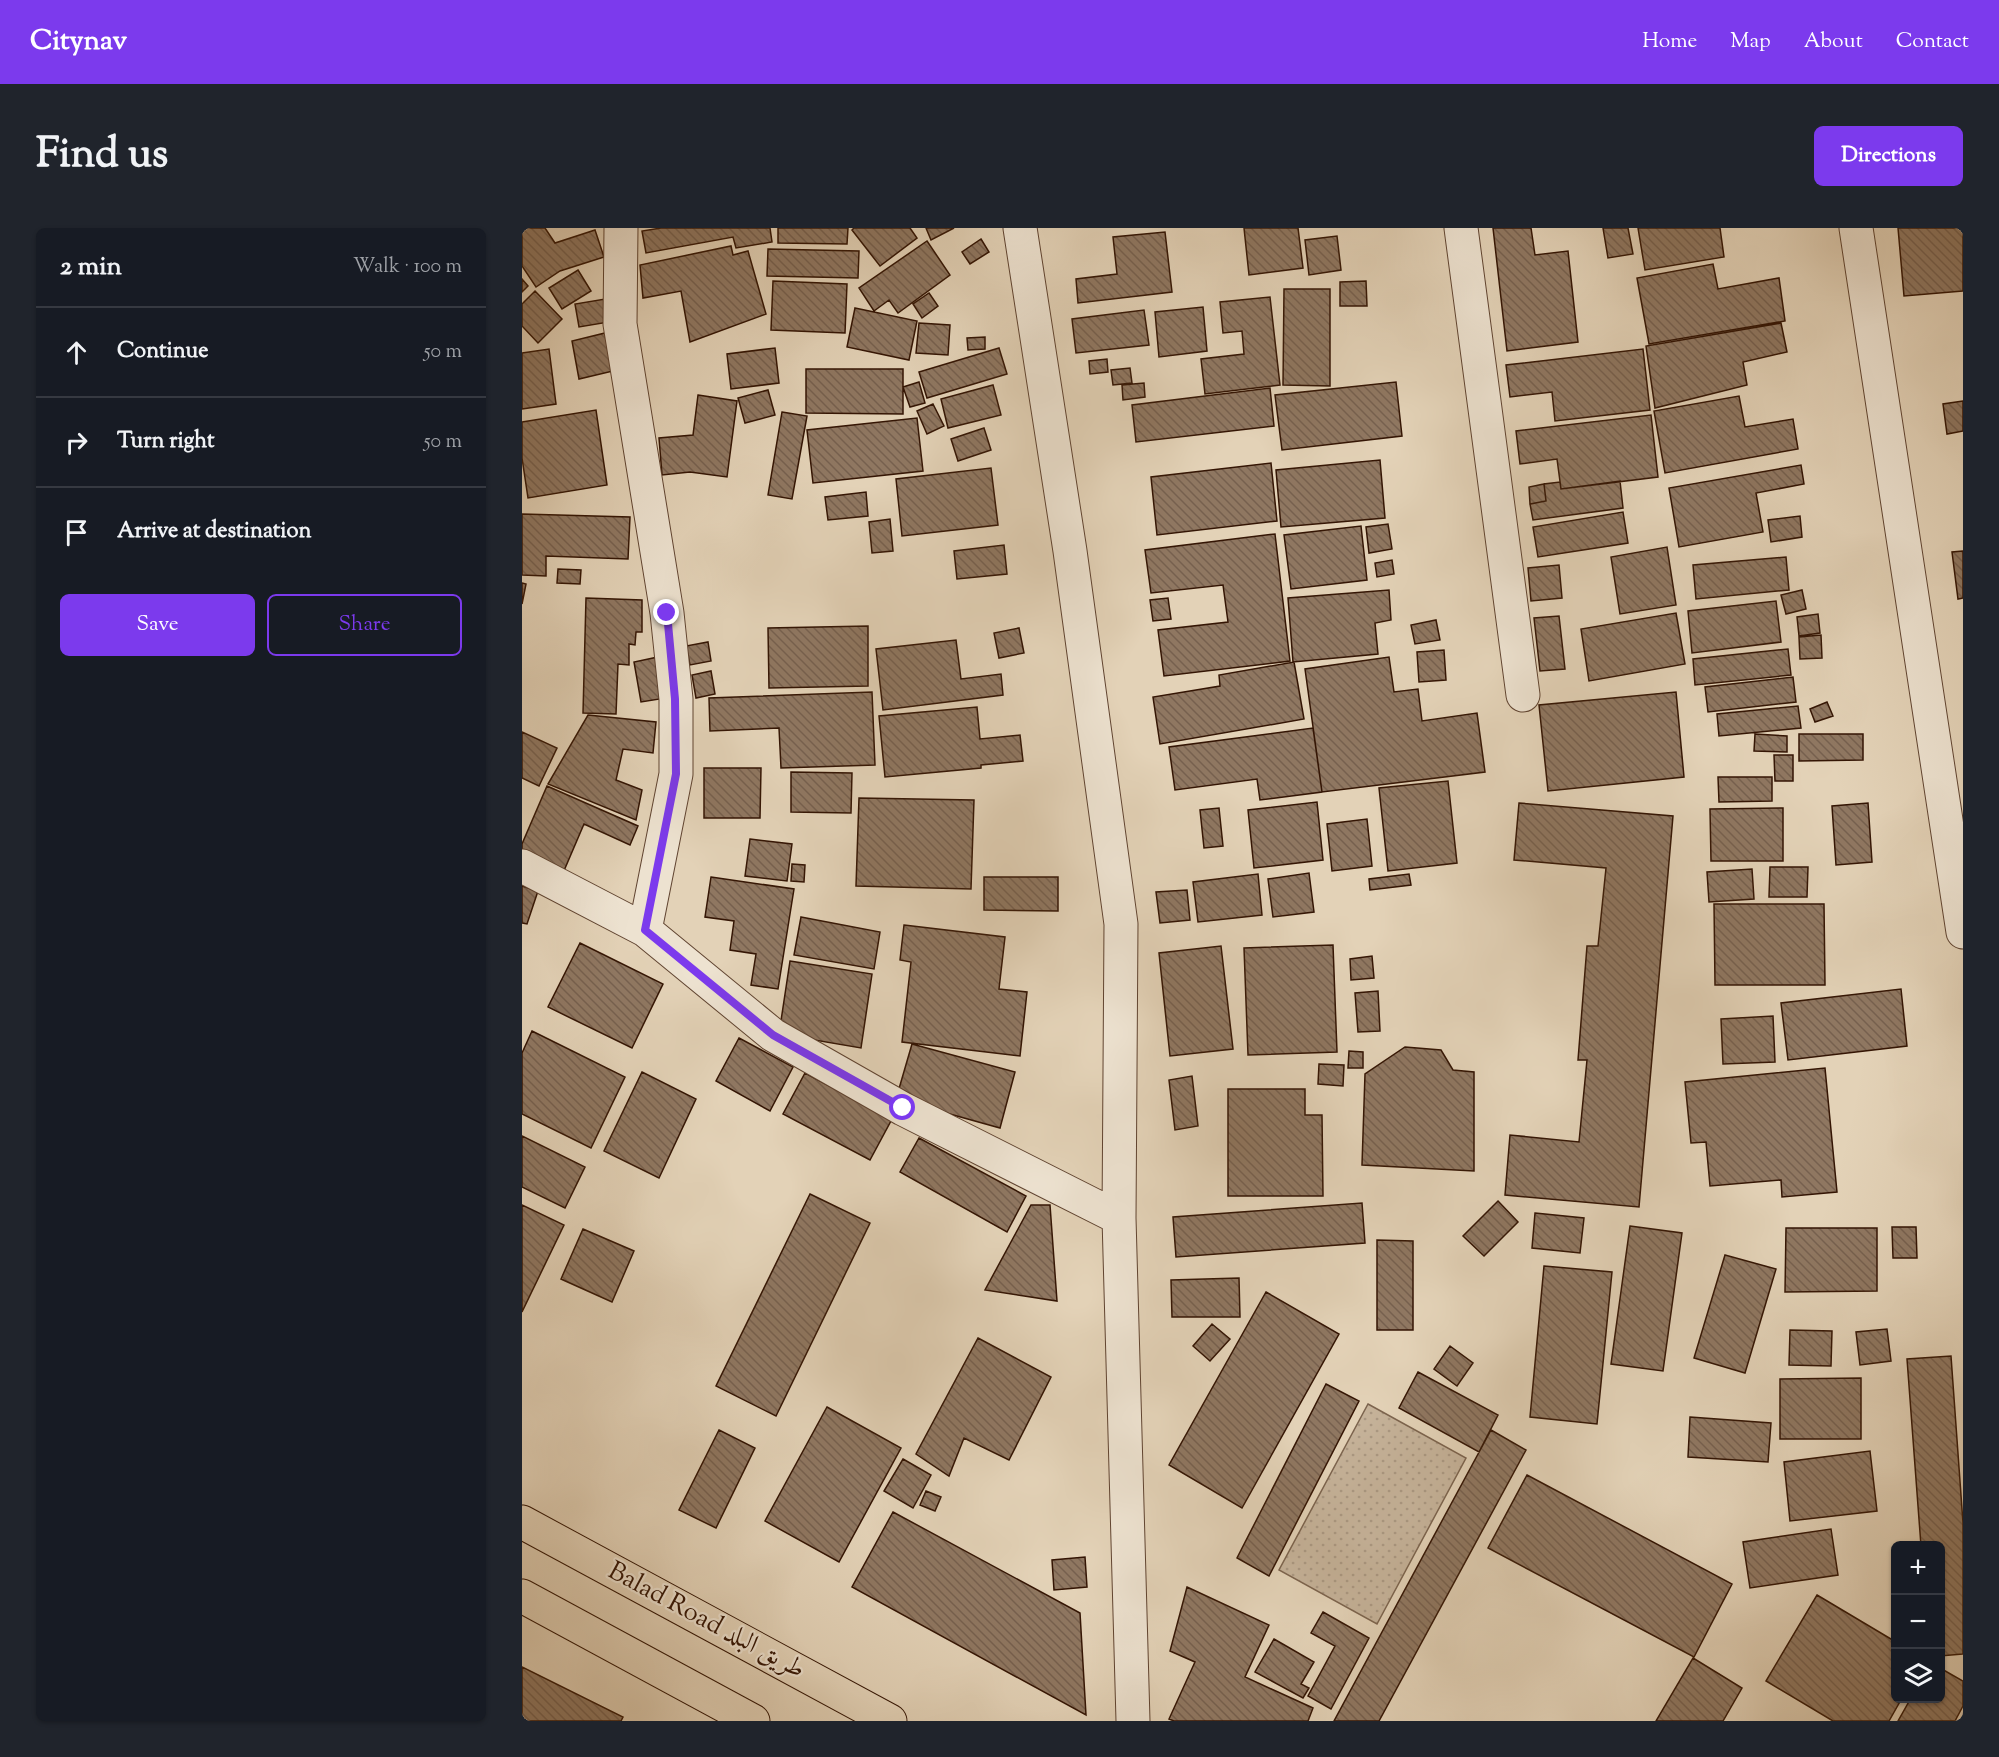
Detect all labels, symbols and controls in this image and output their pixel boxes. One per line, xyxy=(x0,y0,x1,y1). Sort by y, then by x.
text: Citynav xyxy=(30,22,127,62)
text: Home xyxy=(1642,27,1697,57)
text: Map xyxy=(1730,27,1771,57)
text: About xyxy=(1804,27,1863,57)
text: Contact xyxy=(1896,27,1969,57)
text: Find us xyxy=(36,126,168,186)
button: Directions xyxy=(1814,126,1963,186)
text: 2 min xyxy=(60,249,122,286)
text: Walk · 100 m xyxy=(353,253,462,282)
icon: ahead xyxy=(60,336,93,369)
text: Continue xyxy=(117,336,208,368)
text: 50 m xyxy=(424,338,462,367)
icon: right xyxy=(60,426,93,459)
text: Turn right xyxy=(117,426,214,458)
text: 50 m xyxy=(424,428,462,457)
icon: arrive xyxy=(60,516,93,549)
text: Arrive at destination xyxy=(117,516,312,548)
button: Save xyxy=(60,594,255,656)
button: Share xyxy=(267,594,462,656)
route end xyxy=(653,599,679,625)
route start xyxy=(889,1094,915,1120)
map controls xyxy=(1891,1541,1945,1703)
button: + xyxy=(1891,1541,1945,1595)
street label: Balad Road طريق البلد xyxy=(601,1553,811,1689)
button: − xyxy=(1891,1595,1945,1649)
button: layers xyxy=(1891,1649,1945,1703)

